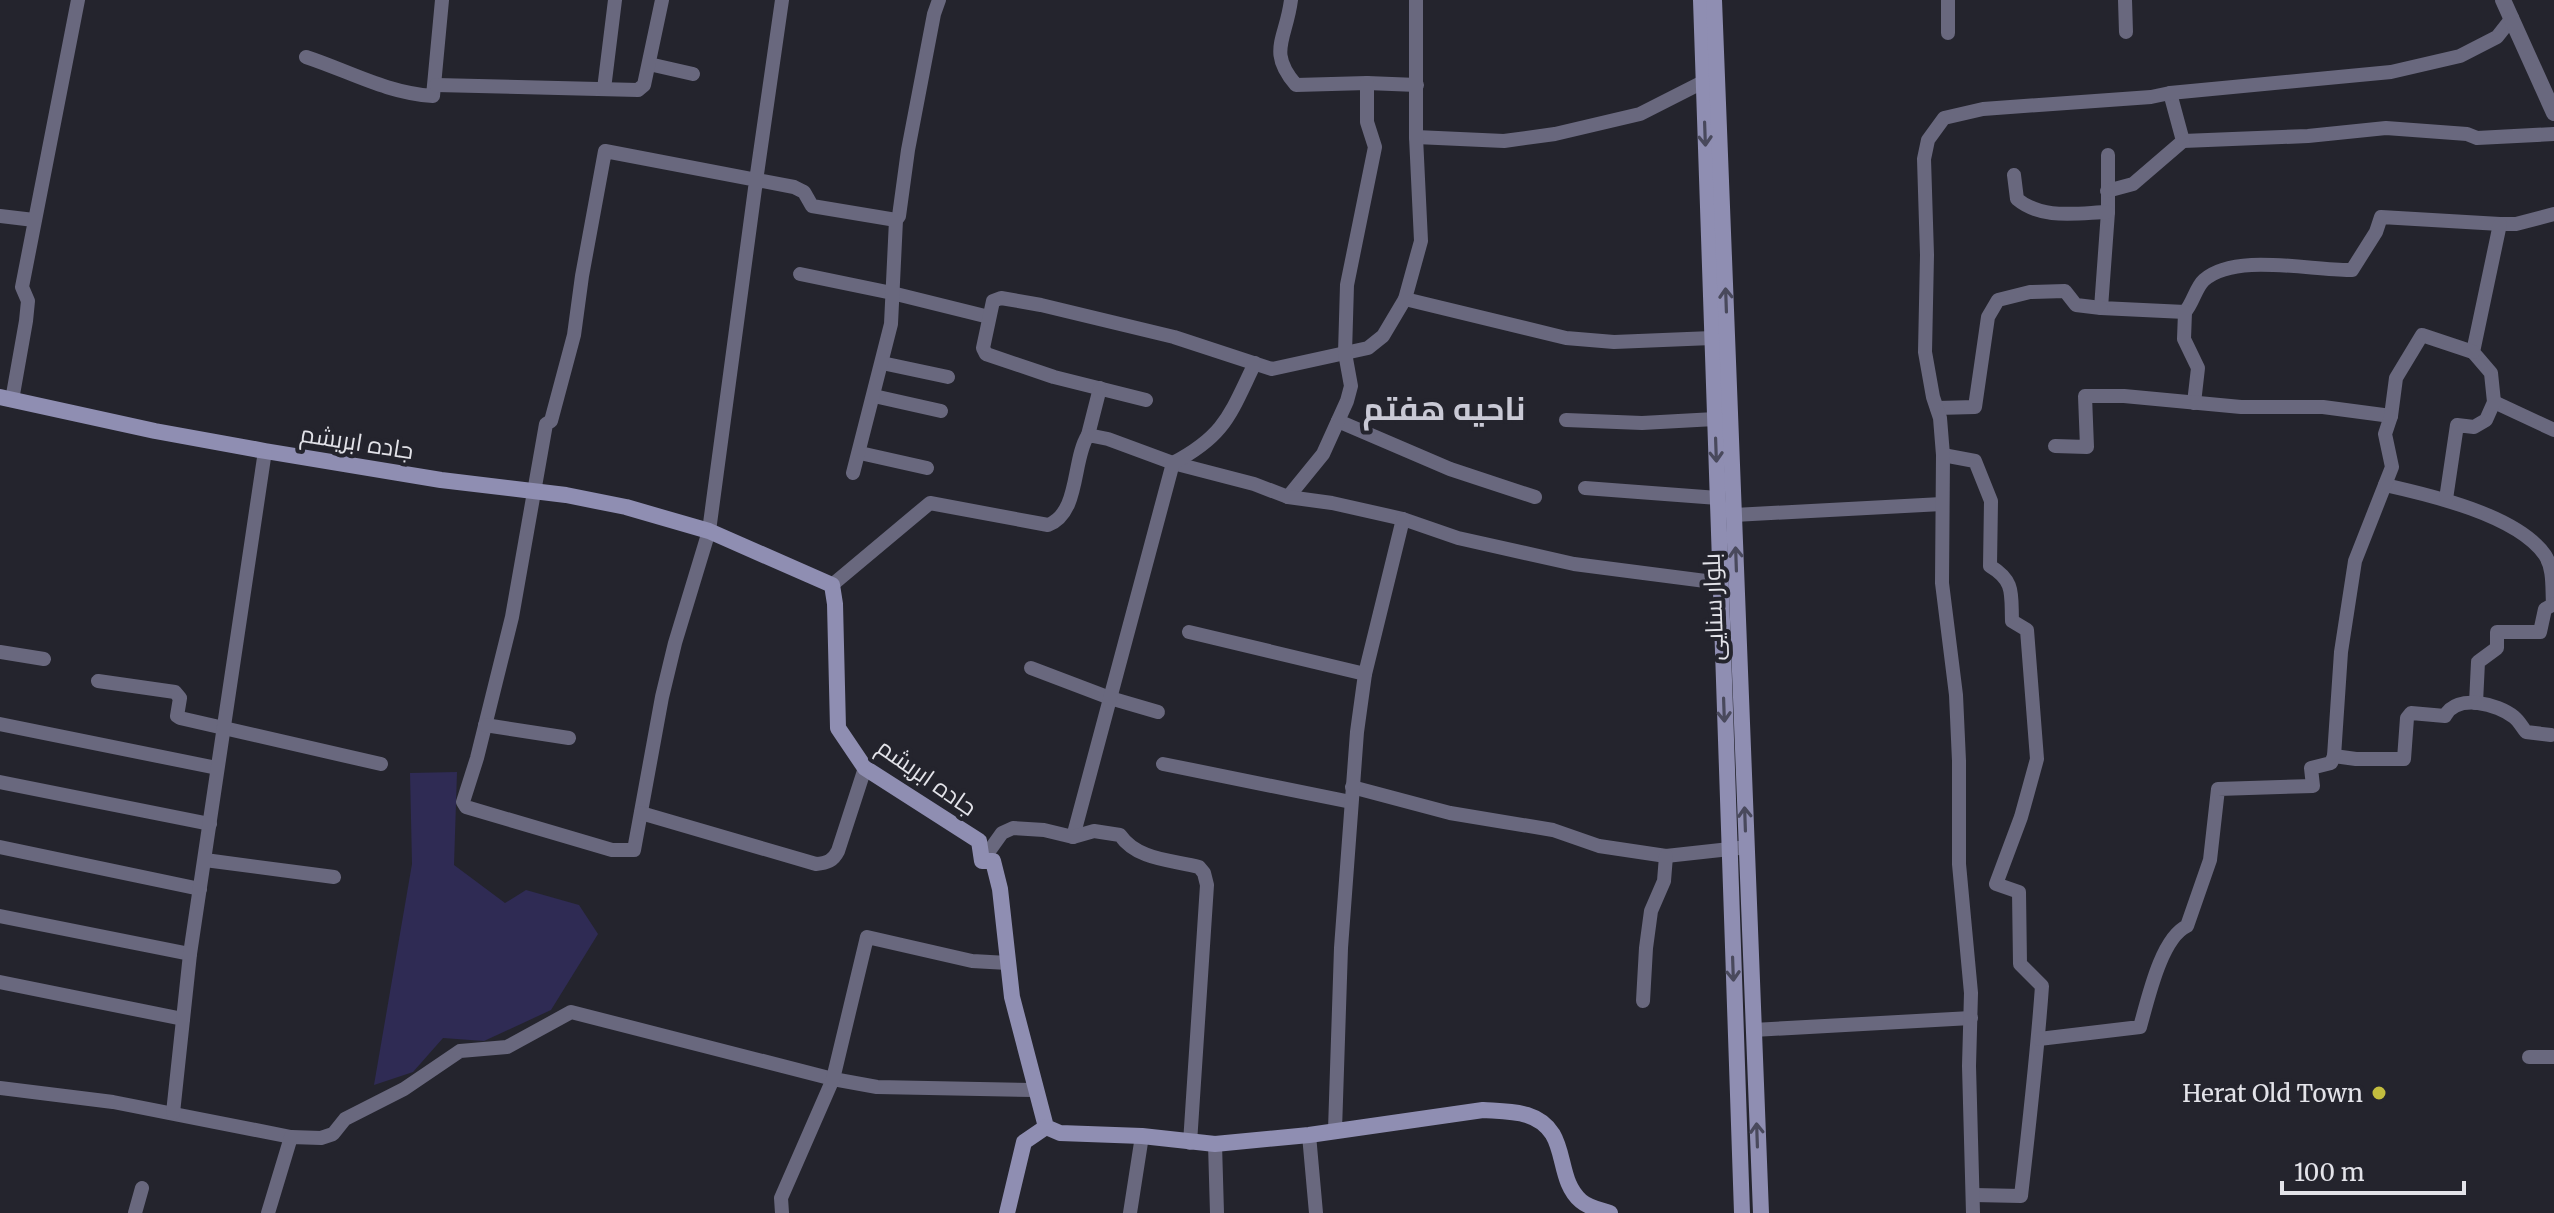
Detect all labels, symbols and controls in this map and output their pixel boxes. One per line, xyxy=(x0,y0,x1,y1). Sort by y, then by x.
one-way arrow xyxy=(1698,120,1713,147)
one-way arrow xyxy=(1719,287,1734,314)
district label: ناحیه هفتم xyxy=(1363,389,1525,431)
street label: جاده ابریشم xyxy=(298,418,416,467)
one-way arrow xyxy=(1708,436,1723,463)
one-way arrow xyxy=(1728,546,1743,573)
street label: بلوار سنایی xyxy=(1696,553,1730,661)
one-way arrow xyxy=(1716,696,1732,723)
street label: جاده ابریشم xyxy=(871,731,983,823)
one-way arrow xyxy=(1738,806,1753,833)
one-way arrow xyxy=(1725,955,1740,982)
place label: Herat Old Town xyxy=(2182,1078,2363,1109)
marker: Herat Old Town xyxy=(2370,1084,2388,1102)
one-way arrow xyxy=(1750,1122,1765,1149)
scale bar xyxy=(2282,1145,2464,1195)
text: 100 m xyxy=(2294,1157,2365,1188)

